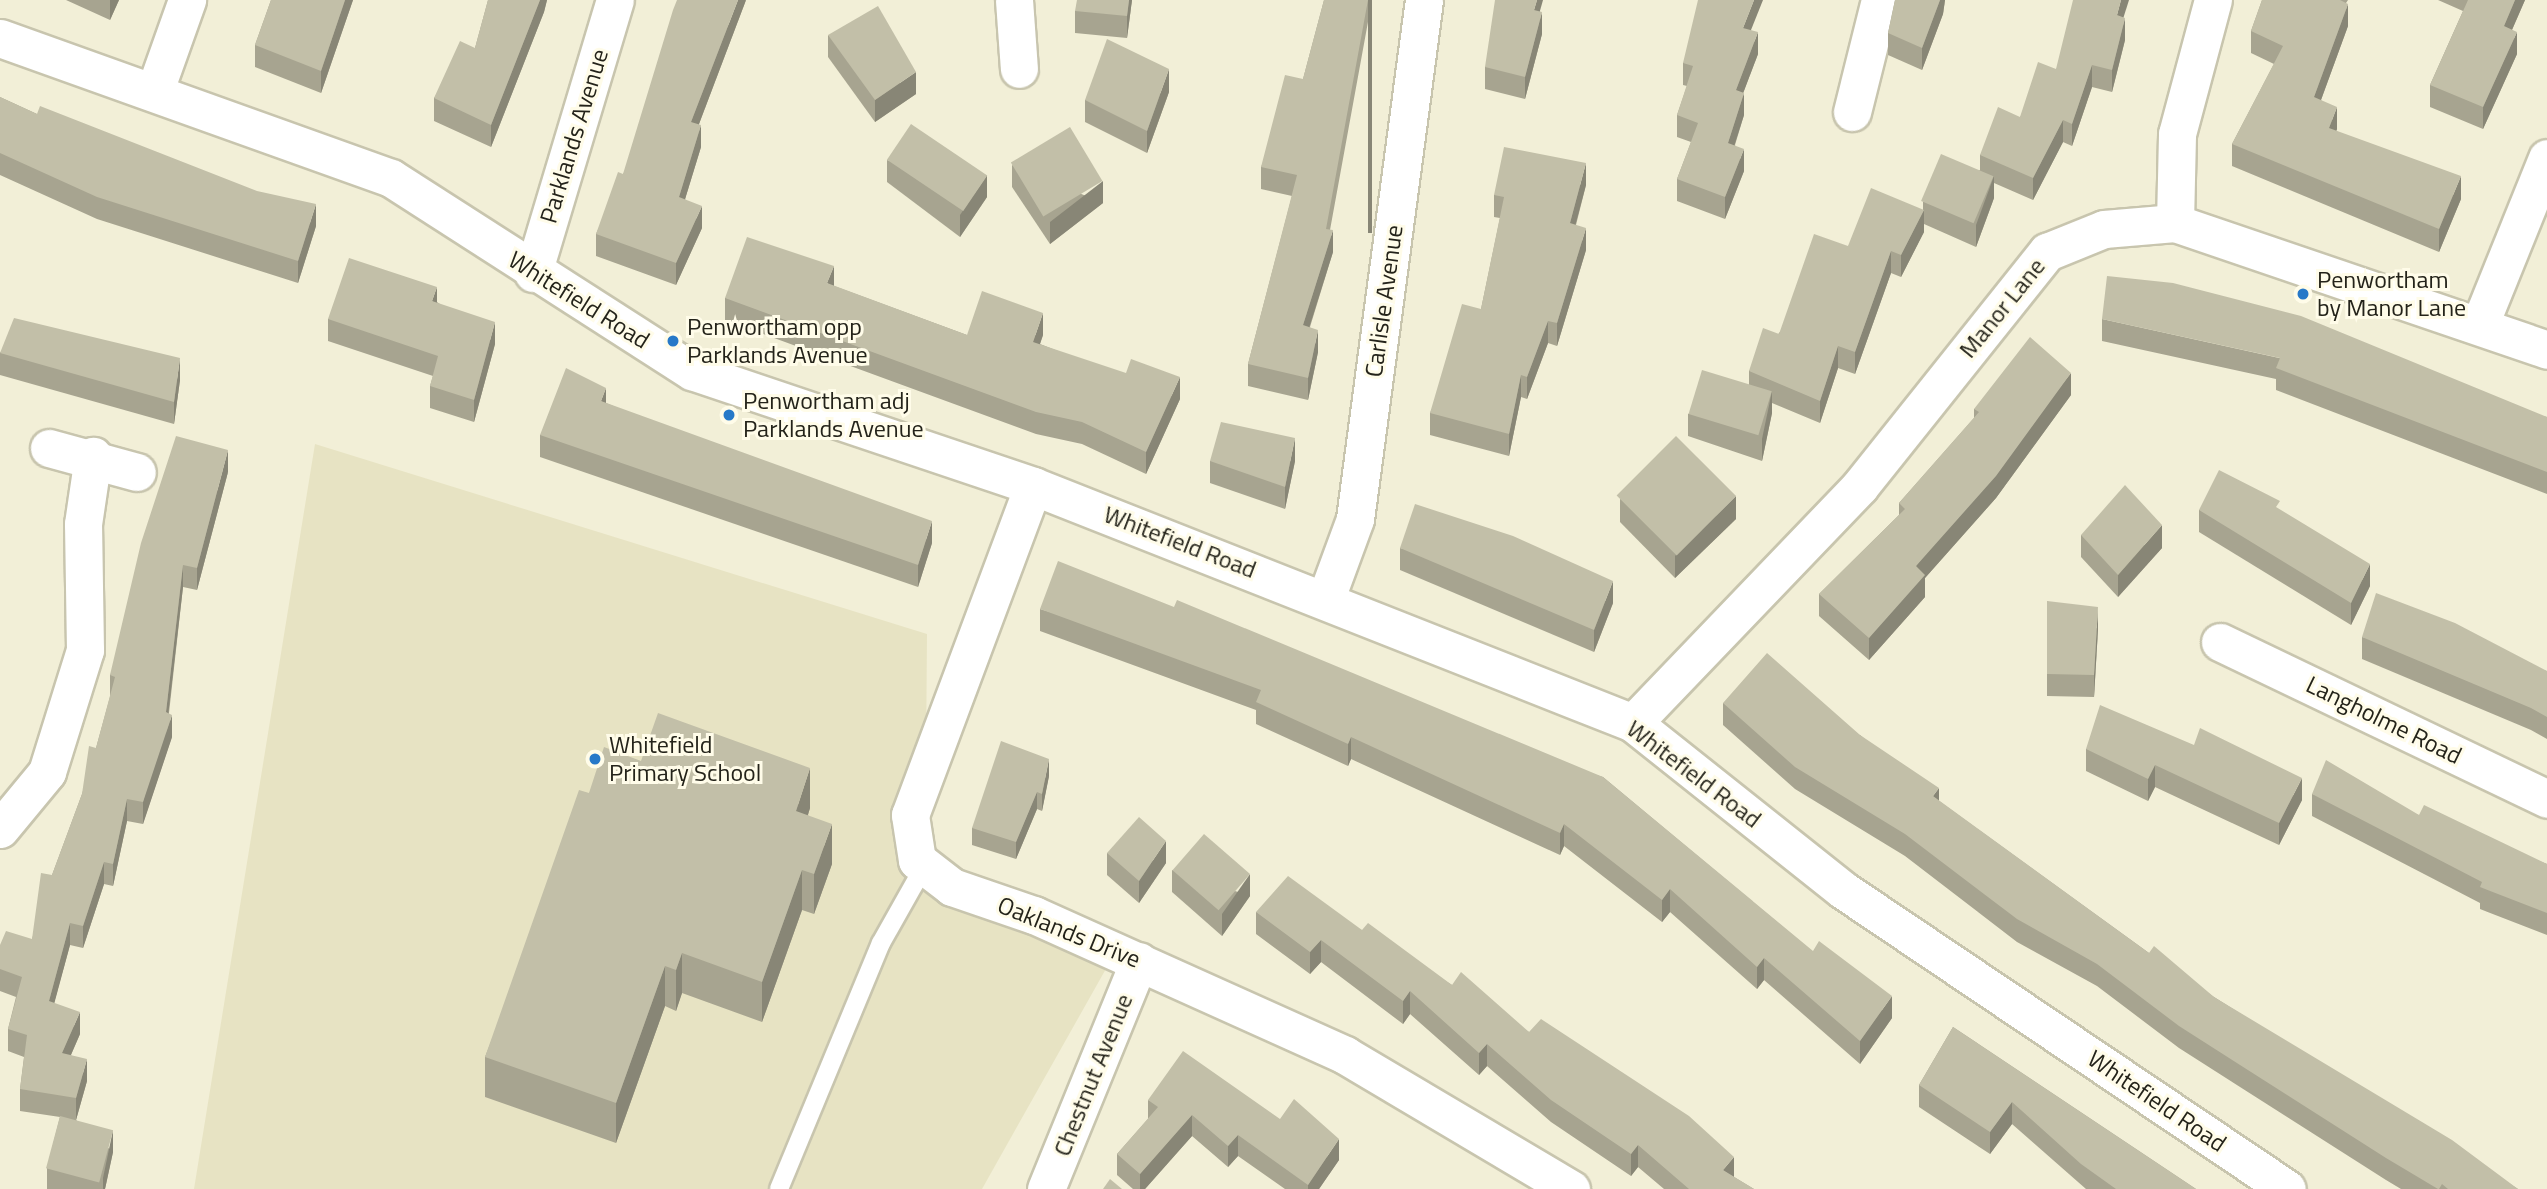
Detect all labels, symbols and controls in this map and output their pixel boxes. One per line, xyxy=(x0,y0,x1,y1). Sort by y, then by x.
street label: Parklands Avenue xyxy=(534,45,614,227)
street label: Carlisle Avenue xyxy=(1359,223,1409,379)
street label: Whitefield Road xyxy=(503,245,655,355)
street label: Manor Lane xyxy=(1953,252,2051,364)
place label: Penwortham by Manor Lane xyxy=(2317,266,2466,322)
marker: Penwortham by Manor Lane xyxy=(2295,286,2311,302)
place label: Penwortham opp Parklands Avenue xyxy=(687,313,868,369)
marker: Penwortham opp Parklands Avenue xyxy=(665,333,681,349)
place label: Penwortham adj Parklands Avenue xyxy=(743,387,924,443)
marker: Penwortham adj Parklands Avenue xyxy=(721,407,737,423)
street label: Whitefield Road xyxy=(1100,500,1260,584)
street label: Langholme Road xyxy=(2302,670,2466,770)
street label: Whitefield Road xyxy=(1621,714,1767,834)
place label: Whitefield Primary School xyxy=(609,731,761,787)
marker: Whitefield Primary School xyxy=(587,751,603,767)
street label: Oaklands Drive xyxy=(993,890,1145,974)
street label: Chestnut Avenue xyxy=(1047,990,1139,1160)
street label: Whitefield Road xyxy=(2082,1044,2232,1158)

